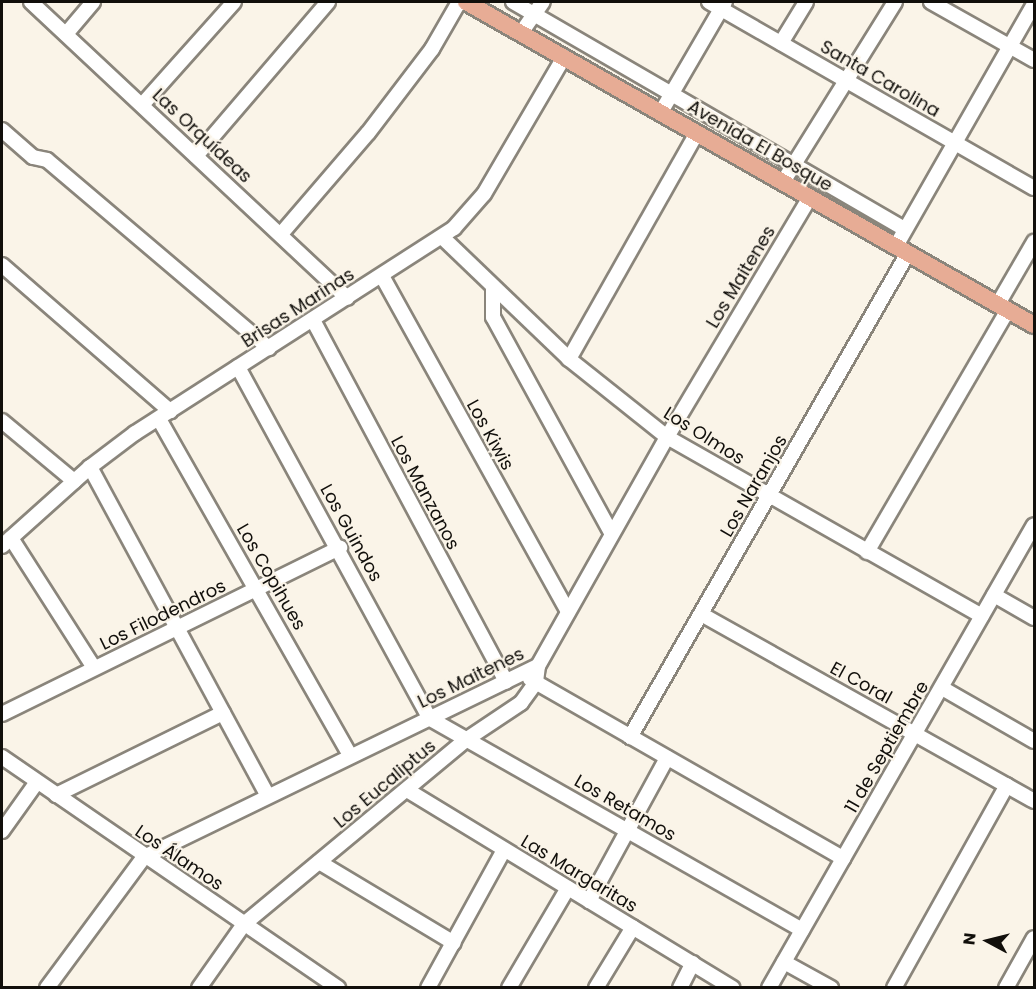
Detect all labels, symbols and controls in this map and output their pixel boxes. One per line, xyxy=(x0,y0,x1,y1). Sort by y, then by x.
street label: Santa Carolina xyxy=(816,36,944,122)
street label: Las Orquídeas xyxy=(148,84,256,188)
street label: Avenida El Bosque xyxy=(684,96,836,196)
street label: Los Maitenes xyxy=(702,222,780,332)
street label: Brisas Marinas xyxy=(238,264,358,352)
street label: Los Kiwis xyxy=(462,396,518,474)
street label: Los Olmos xyxy=(659,403,749,469)
street label: Los Naranjos xyxy=(716,431,792,541)
street label: Los Manzanos xyxy=(386,433,464,553)
street label: Los Guindos xyxy=(315,481,387,585)
street label: Los Copihues xyxy=(232,520,310,634)
street label: Los Filodendros xyxy=(96,575,230,655)
street label: Los Maitenes xyxy=(414,643,528,713)
street label: El Coral xyxy=(826,657,896,709)
street label: 11 de Septiembre xyxy=(840,677,934,817)
street label: Los Eucaliptus xyxy=(330,735,440,833)
street label: Los Retamos xyxy=(570,770,680,846)
street label: Los Álamos xyxy=(131,821,227,895)
street label: Las Margaritas xyxy=(517,831,641,917)
north arrow xyxy=(958,911,1018,971)
text: N xyxy=(957,931,982,946)

